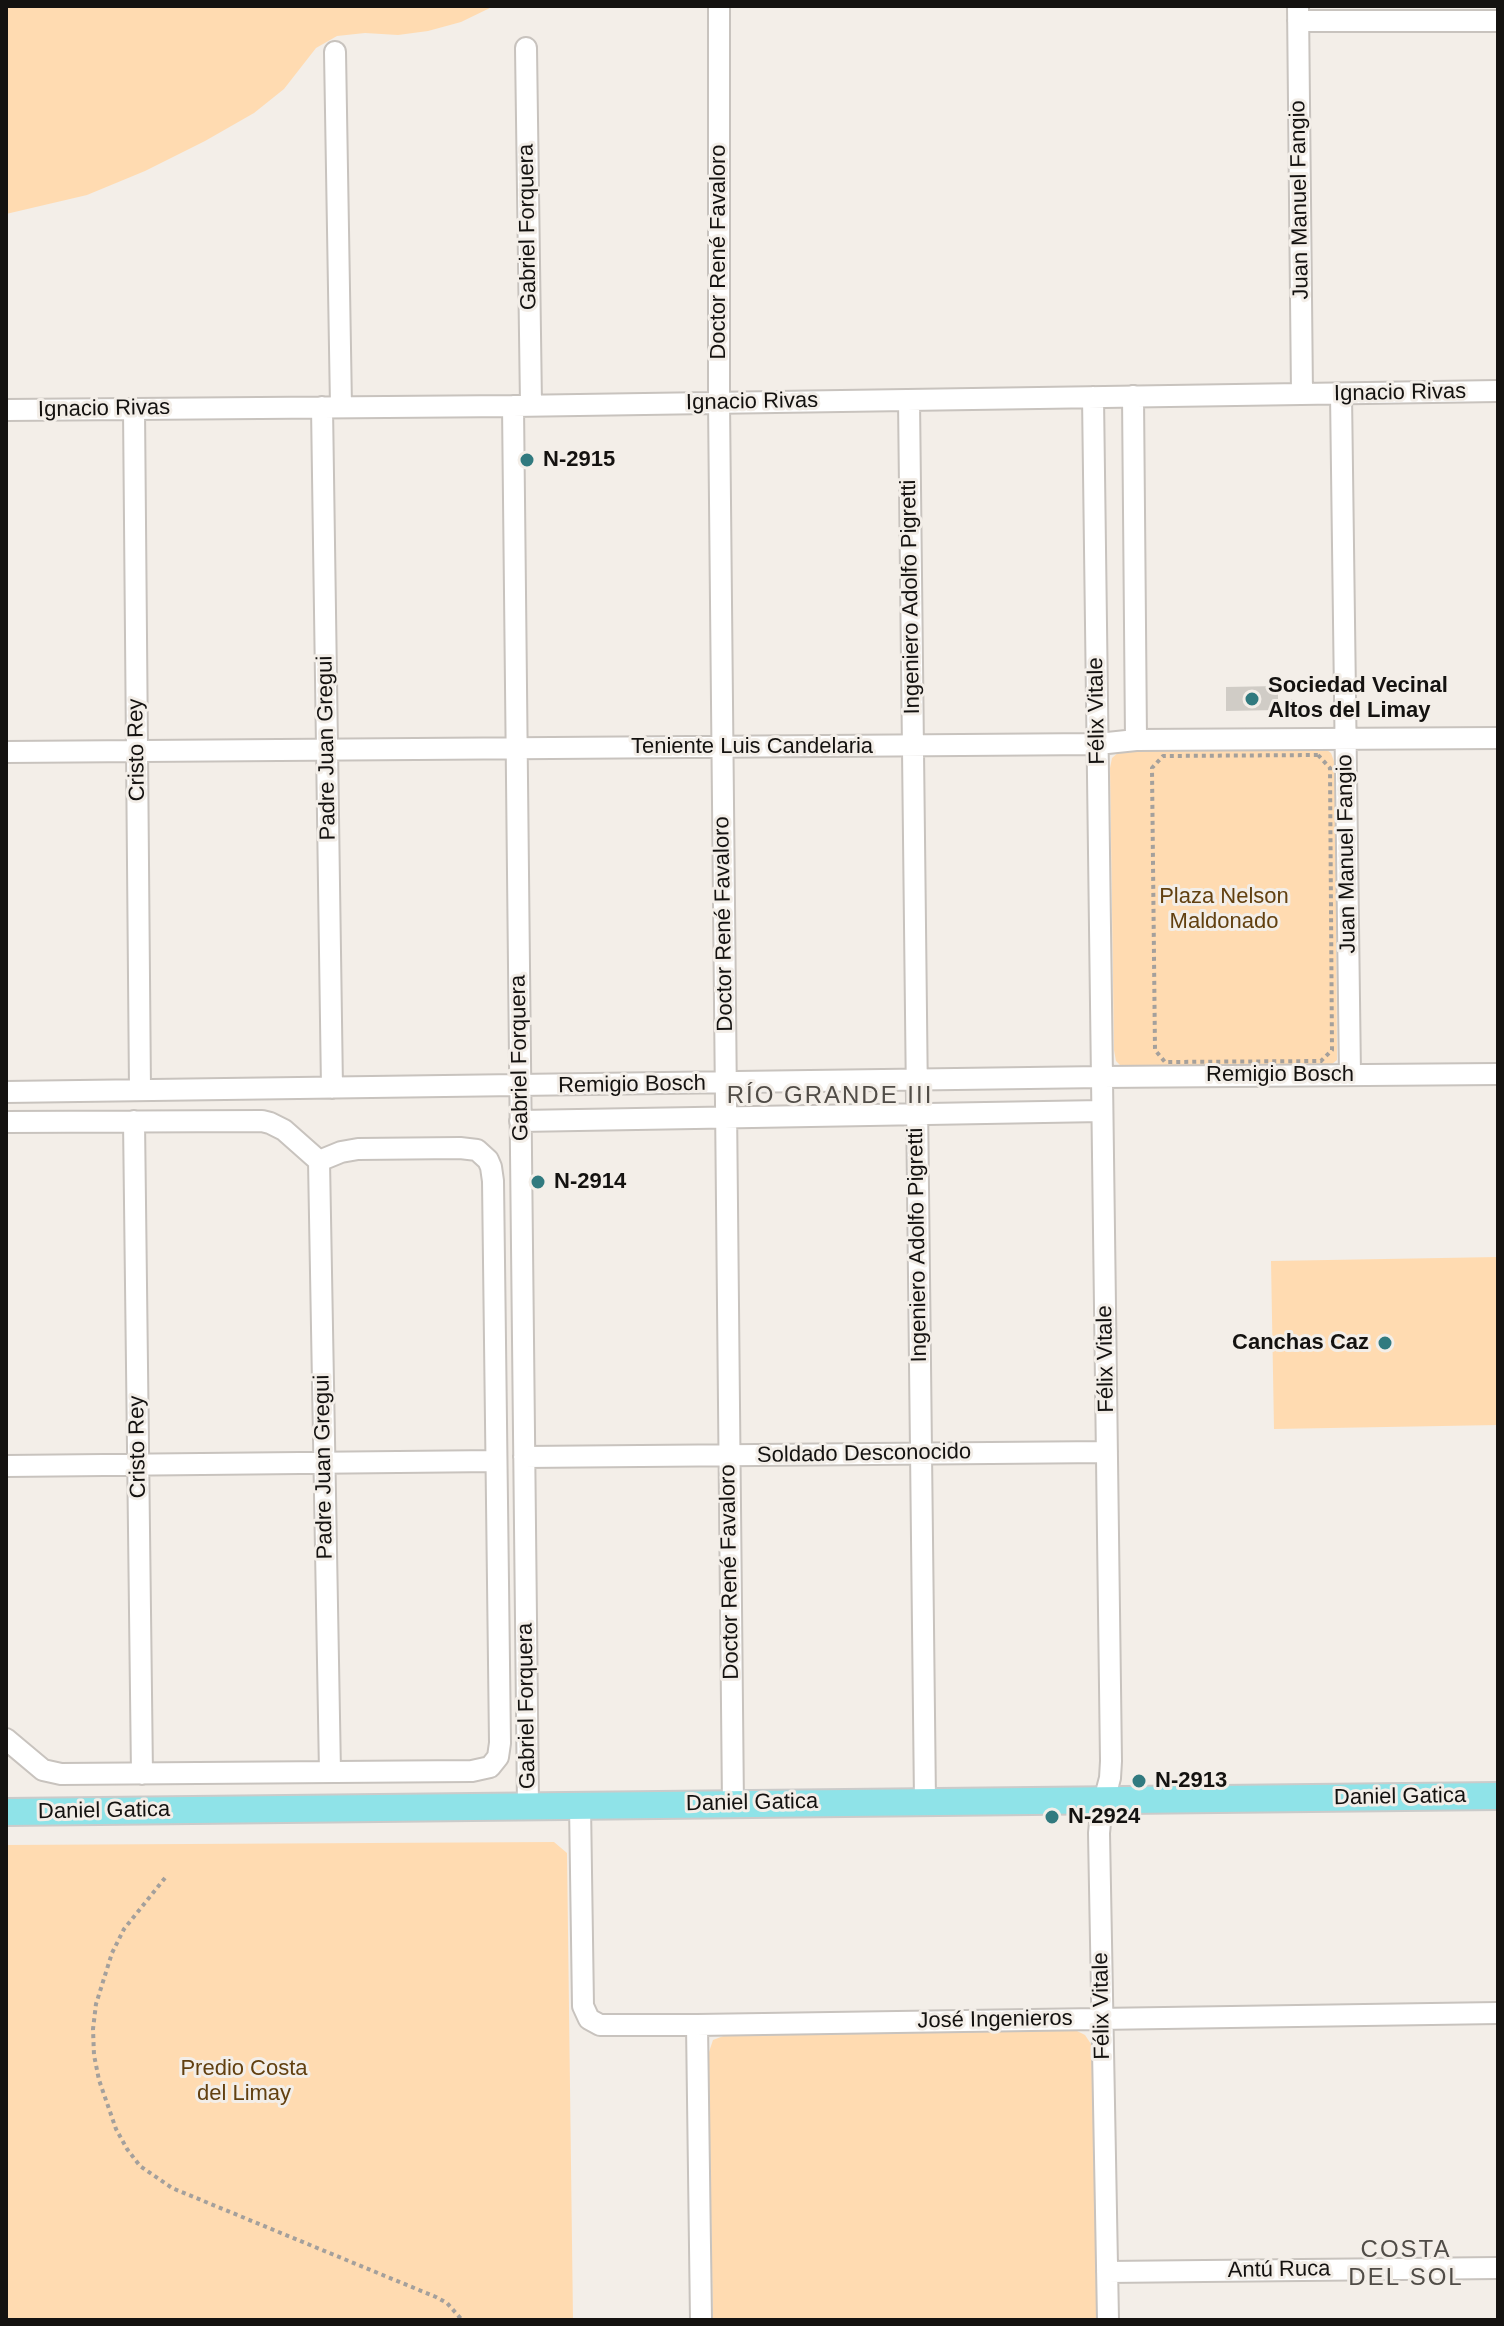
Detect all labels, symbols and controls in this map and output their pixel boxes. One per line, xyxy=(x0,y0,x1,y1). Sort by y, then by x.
street label: Juan Manuel Fangio xyxy=(1285,100,1315,300)
street label: Gabriel Forquera xyxy=(513,144,543,310)
street label: Doctor René Favaloro xyxy=(706,144,732,360)
street label: Ignacio Rivas xyxy=(1334,379,1466,407)
street label: Ignacio Rivas xyxy=(686,388,818,416)
street label: Ignacio Rivas xyxy=(38,395,170,423)
place label: N-2915 xyxy=(543,447,615,473)
marker: N-2915 xyxy=(518,451,536,469)
street label: Ingeniero Adolfo Pigretti xyxy=(896,479,926,715)
street label: Padre Juan Gregui xyxy=(312,655,342,841)
street label: Félix Vitale xyxy=(1083,657,1111,765)
place label: Sociedad Vecinal Altos del Limay xyxy=(1268,673,1448,724)
marker: Sociedad Vecinal Altos del Limay xyxy=(1243,690,1261,708)
street label: Cristo Rey xyxy=(123,698,151,802)
street label: Teniente Luis Candelaria xyxy=(631,734,873,760)
street label: Juan Manuel Fangio xyxy=(1332,754,1362,954)
street label: Doctor René Favaloro xyxy=(709,816,739,1032)
park label: Plaza Nelson Maldonado xyxy=(1159,884,1289,936)
street label: Gabriel Forquera xyxy=(505,975,535,1141)
street label: Remigio Bosch xyxy=(1206,1062,1354,1088)
street label: Remigio Bosch xyxy=(558,1071,706,1099)
district label: RÍO GRANDE III xyxy=(727,1082,933,1110)
street label: Ingeniero Adolfo Pigretti xyxy=(903,1127,933,1363)
place label: N-2914 xyxy=(554,1169,626,1195)
marker: N-2914 xyxy=(529,1173,547,1191)
street label: Félix Vitale xyxy=(1092,1305,1120,1413)
place label: Canchas Caz xyxy=(1232,1330,1369,1356)
marker: Canchas Caz xyxy=(1376,1334,1394,1352)
street label: Padre Juan Gregui xyxy=(309,1374,339,1560)
street label: Cristo Rey xyxy=(124,1395,152,1499)
street label: Soldado Desconocido xyxy=(757,1439,971,1469)
street label: Doctor René Favaloro xyxy=(715,1464,745,1680)
street label: Gabriel Forquera xyxy=(512,1623,542,1789)
place label: N-2913 xyxy=(1155,1768,1227,1794)
marker: N-2913 xyxy=(1130,1772,1148,1790)
street label: Daniel Gatica xyxy=(1334,1783,1466,1811)
street label: Daniel Gatica xyxy=(686,1789,818,1817)
street label: Daniel Gatica xyxy=(38,1797,170,1825)
place label: N-2924 xyxy=(1068,1804,1140,1830)
marker: N-2924 xyxy=(1043,1808,1061,1826)
street label: Félix Vitale xyxy=(1088,1952,1116,2060)
street label: José Ingenieros xyxy=(917,2005,1073,2035)
park label: Predio Costa del Limay xyxy=(180,2056,308,2108)
district label: COSTA DEL SOL xyxy=(1348,2236,1464,2292)
street label: Antú Ruca xyxy=(1227,2256,1331,2284)

